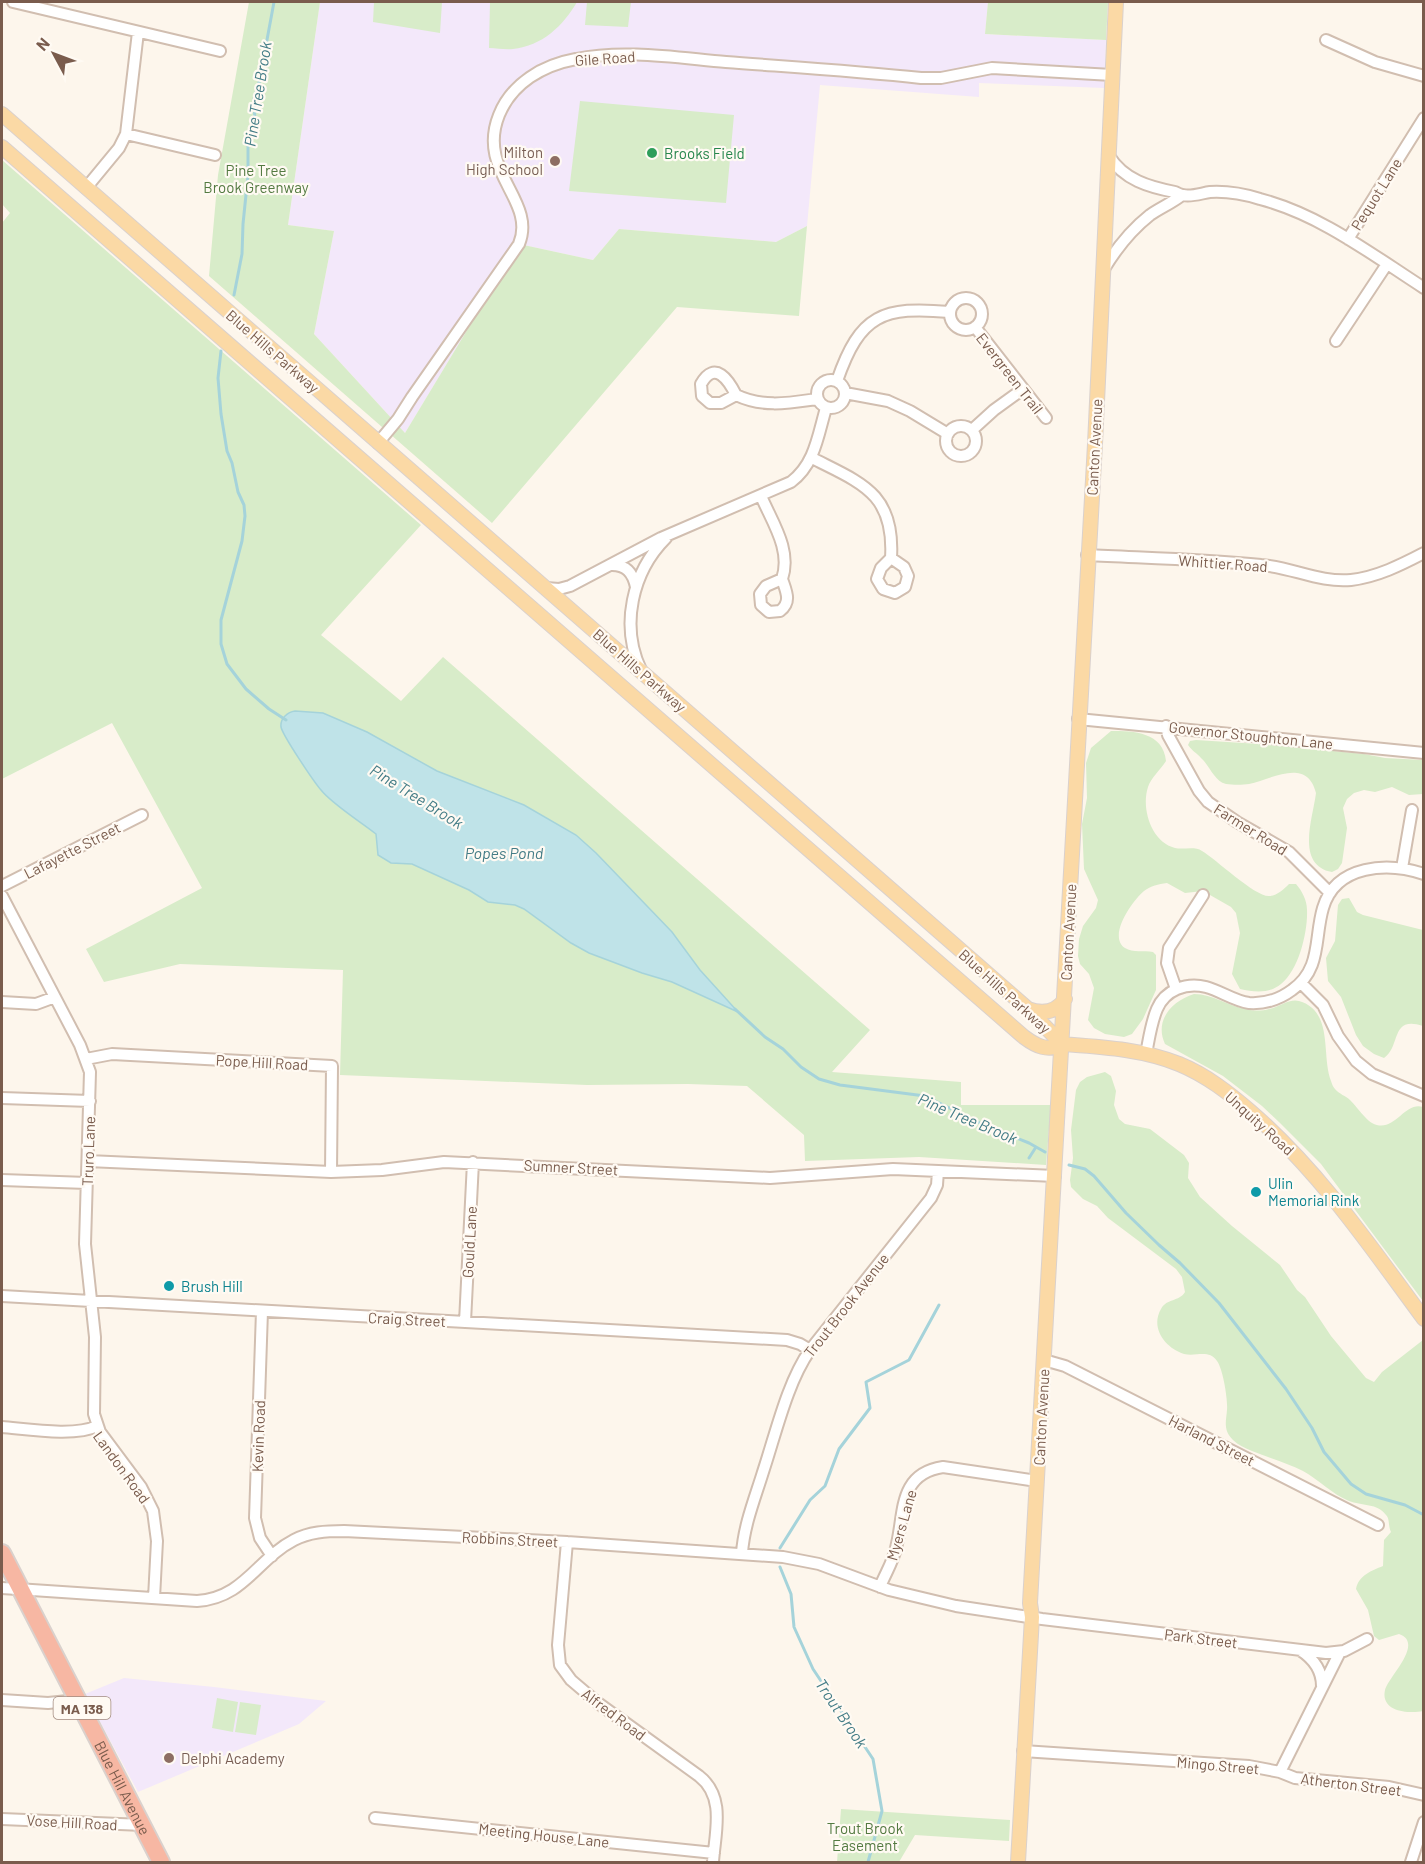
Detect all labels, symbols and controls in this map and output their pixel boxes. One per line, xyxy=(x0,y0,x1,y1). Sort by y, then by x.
north arrow xyxy=(24,24,84,84)
text: N xyxy=(32,34,53,54)
water label: Pine Tree Brook xyxy=(239,40,275,148)
street label: Gile Road xyxy=(574,47,636,69)
place label: Milton High School xyxy=(466,143,543,178)
place label: Brooks Field xyxy=(664,144,745,162)
marker: Brooks Field xyxy=(645,146,659,160)
marker: Milton High School xyxy=(548,154,562,168)
street label: Pequot Lane xyxy=(1347,155,1405,233)
park label: Pine Tree Brook Greenway xyxy=(203,161,309,196)
street label: Blue Hills Parkway xyxy=(223,306,323,396)
street label: Evergreen Trail xyxy=(973,329,1047,417)
street label: Canton Avenue xyxy=(1082,398,1106,496)
street label: Whittier Road xyxy=(1178,551,1268,575)
street label: Blue Hills Parkway xyxy=(590,625,690,715)
street label: Governor Stoughton Lane xyxy=(1168,717,1334,753)
water label: Pine Tree Brook xyxy=(367,760,467,832)
street label: Farmer Road xyxy=(1211,799,1291,859)
street label: Lafayette Street xyxy=(21,818,123,882)
water label: Popes Pond xyxy=(465,843,544,862)
street label: Canton Avenue xyxy=(1056,883,1080,981)
street label: Blue Hills Parkway xyxy=(955,945,1055,1037)
street label: Pope Hill Road xyxy=(215,1051,309,1073)
street label: Unquity Road xyxy=(1222,1087,1298,1159)
water label: Pine Tree Brook xyxy=(916,1089,1021,1148)
street label: Truro Lane xyxy=(78,1116,98,1186)
street label: Sumner Street xyxy=(523,1156,619,1178)
place label: Ulin Memorial Rink xyxy=(1268,1174,1360,1209)
marker: Ulin Memorial Rink xyxy=(1249,1185,1263,1199)
street label: Gould Lane xyxy=(458,1205,480,1279)
street label: Trout Brook Avenue xyxy=(800,1249,892,1361)
place label: Brush Hill xyxy=(181,1277,243,1295)
marker: Brush Hill xyxy=(162,1279,176,1293)
street label: Craig Street xyxy=(368,1308,446,1330)
street label: Canton Avenue xyxy=(1029,1368,1053,1466)
street label: Kevin Road xyxy=(248,1400,268,1472)
street label: Harland Street xyxy=(1166,1411,1258,1469)
street label: Landon Road xyxy=(90,1427,154,1507)
street label: Myers Lane xyxy=(882,1487,920,1563)
street label: Robbins Street xyxy=(461,1527,559,1551)
street label: Park Street xyxy=(1163,1625,1239,1651)
water label: Trout Brook xyxy=(812,1675,872,1751)
street label: Alfred Road xyxy=(578,1684,650,1744)
road number: MA 138 xyxy=(54,1697,110,1719)
street label: Blue Hill Avenue xyxy=(91,1738,154,1838)
place label: Delphi Academy xyxy=(181,1749,285,1767)
marker: Delphi Academy xyxy=(162,1751,176,1765)
street label: Mingo Street xyxy=(1176,1752,1260,1778)
street label: Atherton Street xyxy=(1300,1769,1402,1799)
street label: Vose Hill Road xyxy=(26,1811,118,1833)
street label: Meeting House Lane xyxy=(478,1819,610,1851)
park label: Trout Brook Easement xyxy=(827,1819,904,1854)

